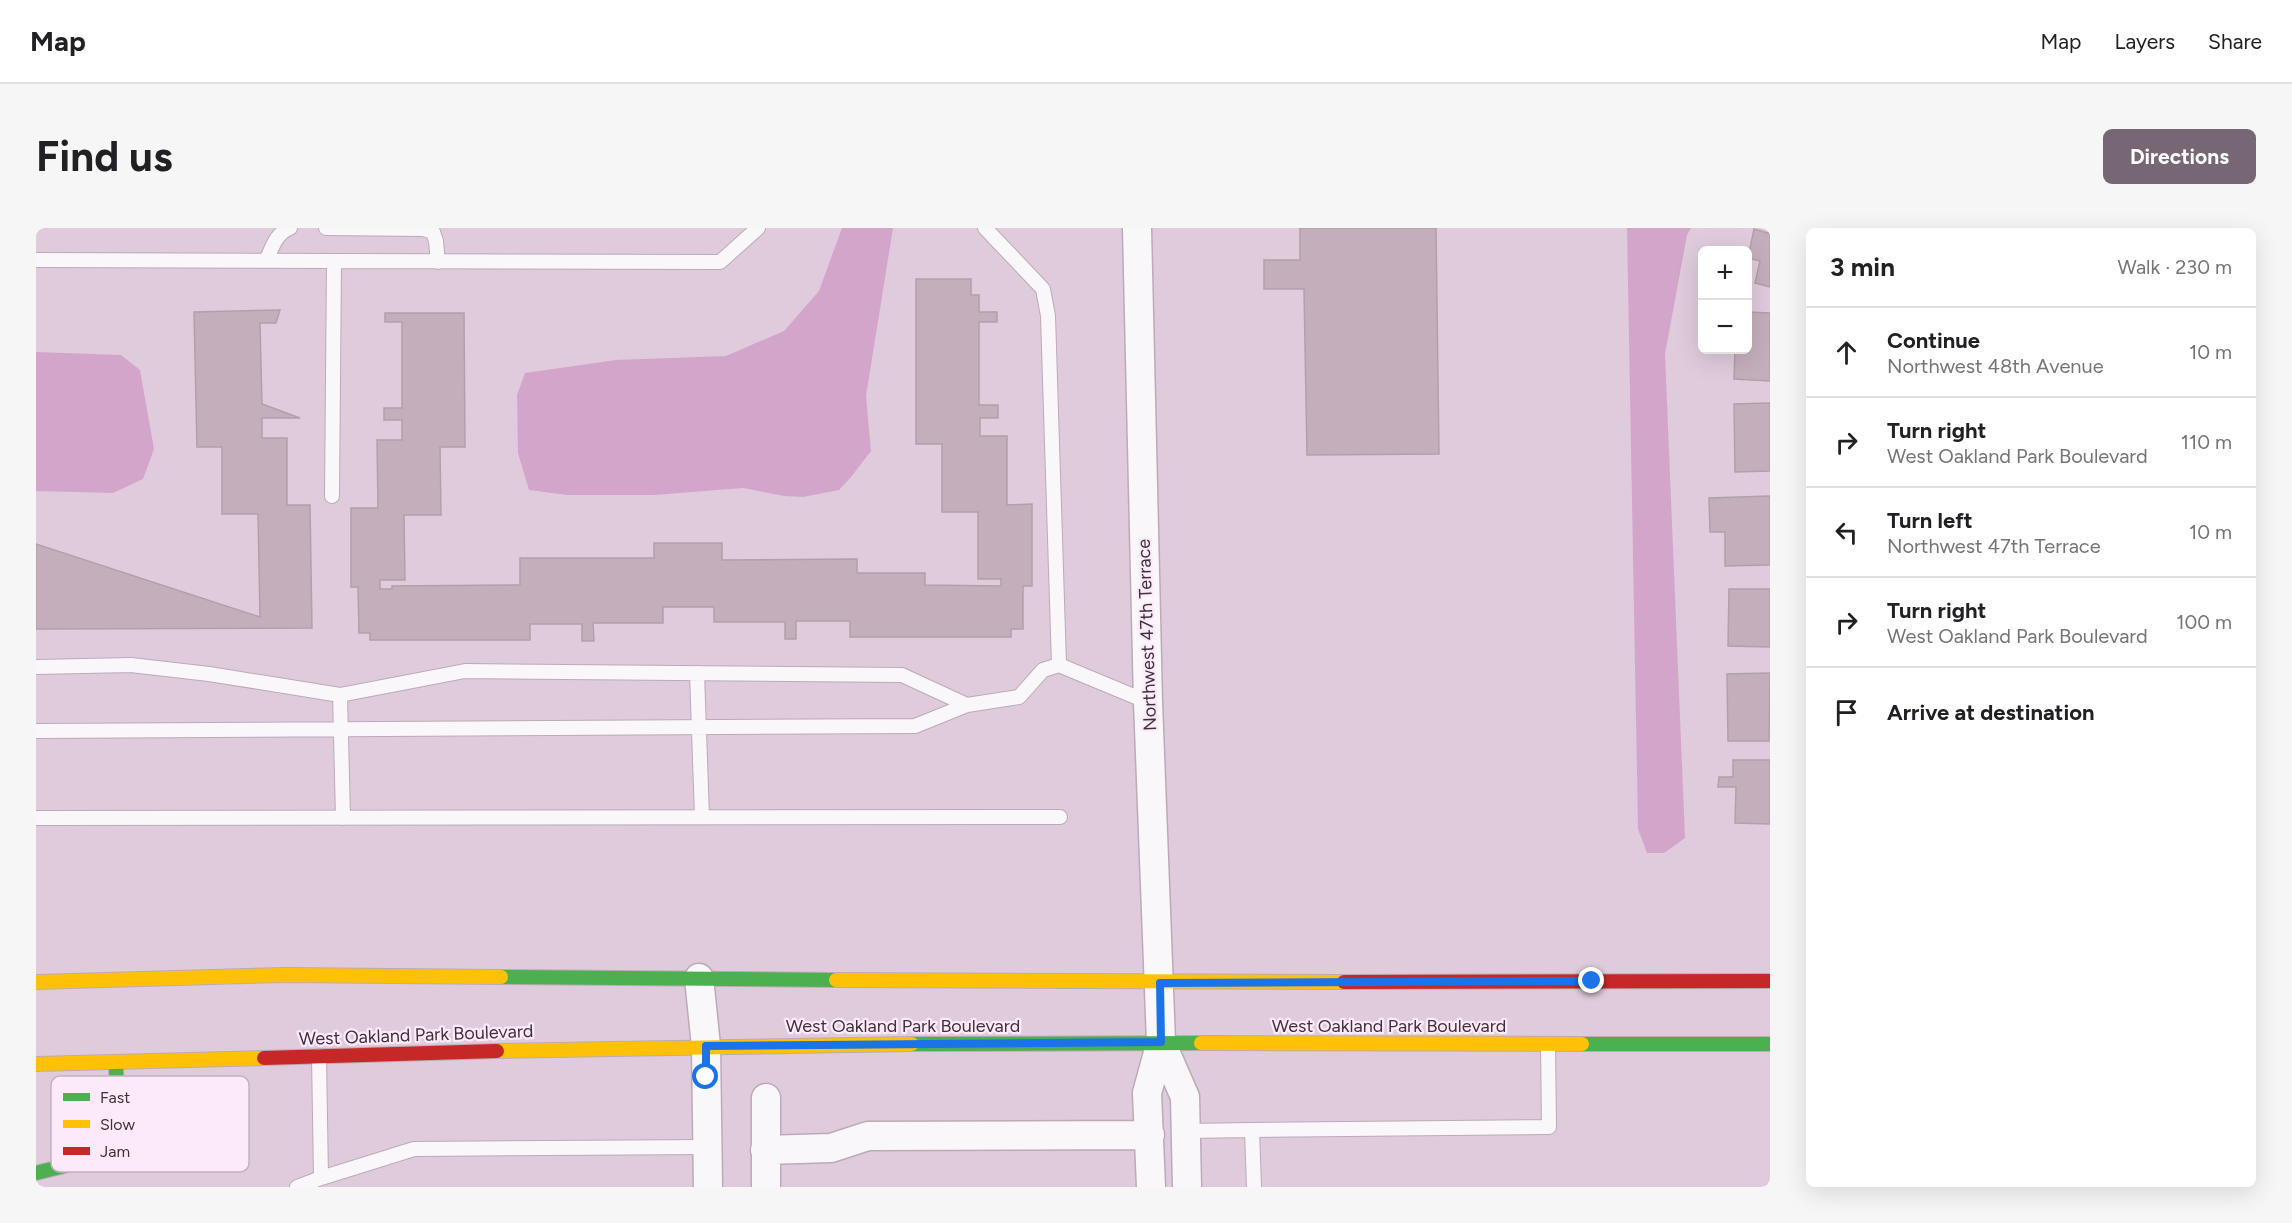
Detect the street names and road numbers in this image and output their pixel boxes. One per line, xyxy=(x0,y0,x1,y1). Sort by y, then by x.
street label: Northwest 47th Terrace xyxy=(1133,538,1161,731)
street label: West Oakland Park Boulevard xyxy=(786,1015,1020,1037)
street label: West Oakland Park Boulevard xyxy=(1272,1015,1506,1037)
street label: West Oakland Park Boulevard xyxy=(298,1020,534,1050)

